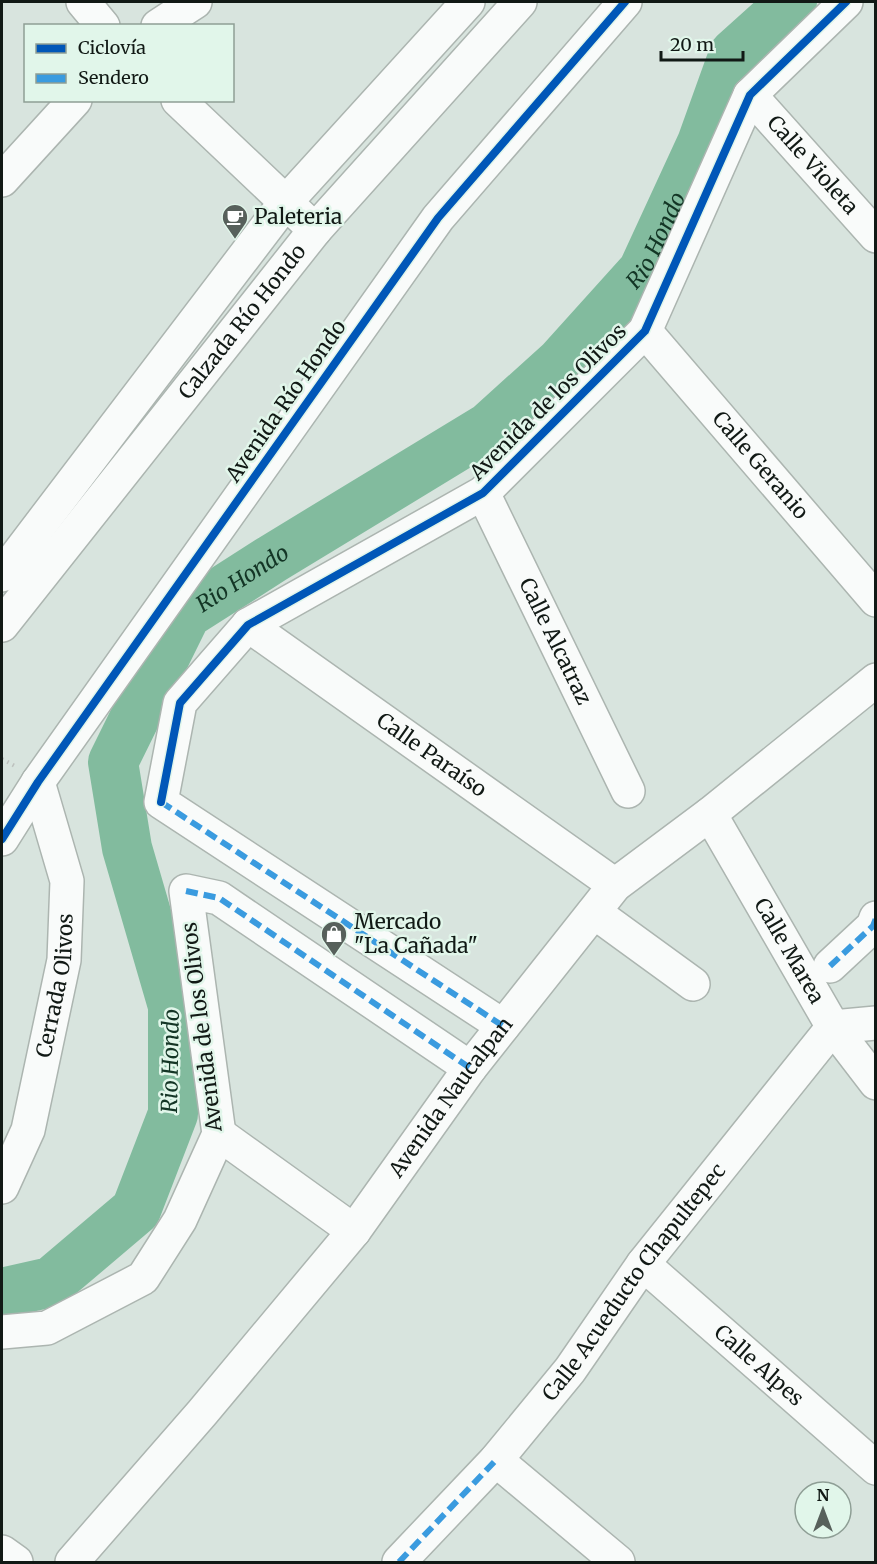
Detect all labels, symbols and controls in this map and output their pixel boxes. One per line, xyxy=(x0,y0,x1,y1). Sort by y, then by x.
legend xyxy=(24,24,234,102)
scale bar xyxy=(661,24,744,62)
text: 20 m xyxy=(670,33,714,56)
text: Ciclovía xyxy=(78,36,146,59)
text: Sendero xyxy=(78,66,149,89)
street label: Calle Violeta xyxy=(762,110,864,220)
water label: Rio Hondo xyxy=(620,188,691,295)
cafe icon: Paleteria xyxy=(220,202,250,240)
place label: Paleteria xyxy=(254,203,342,230)
street label: Calzada Río Hondo xyxy=(172,238,312,404)
street label: Avenida Río Hondo xyxy=(219,314,352,488)
street label: Avenida de los Olivos xyxy=(463,318,632,486)
street label: Calle Geranio xyxy=(707,405,815,525)
water label: Rio Hondo xyxy=(191,538,294,618)
street label: Calle Alcatraz xyxy=(513,573,598,709)
street label: Calle Paraíso xyxy=(372,706,492,803)
street label: Calle Marea xyxy=(748,893,831,1008)
place label: Mercado "La Cañada" xyxy=(354,908,478,959)
street label: Cerrada Olivos xyxy=(30,913,79,1060)
shop icon: Mercado "La Cañada" xyxy=(319,919,349,957)
street label: Avenida de los Olivos xyxy=(175,921,228,1134)
water label: Rio Hondo xyxy=(155,1009,185,1113)
street label: Avenida Naucalpan xyxy=(382,1011,518,1183)
street label: Calle Acueducto Chapultepec xyxy=(536,1158,731,1406)
street label: Calle Alpes xyxy=(709,1319,810,1412)
north arrow xyxy=(793,1480,853,1540)
text: N xyxy=(817,1485,830,1505)

